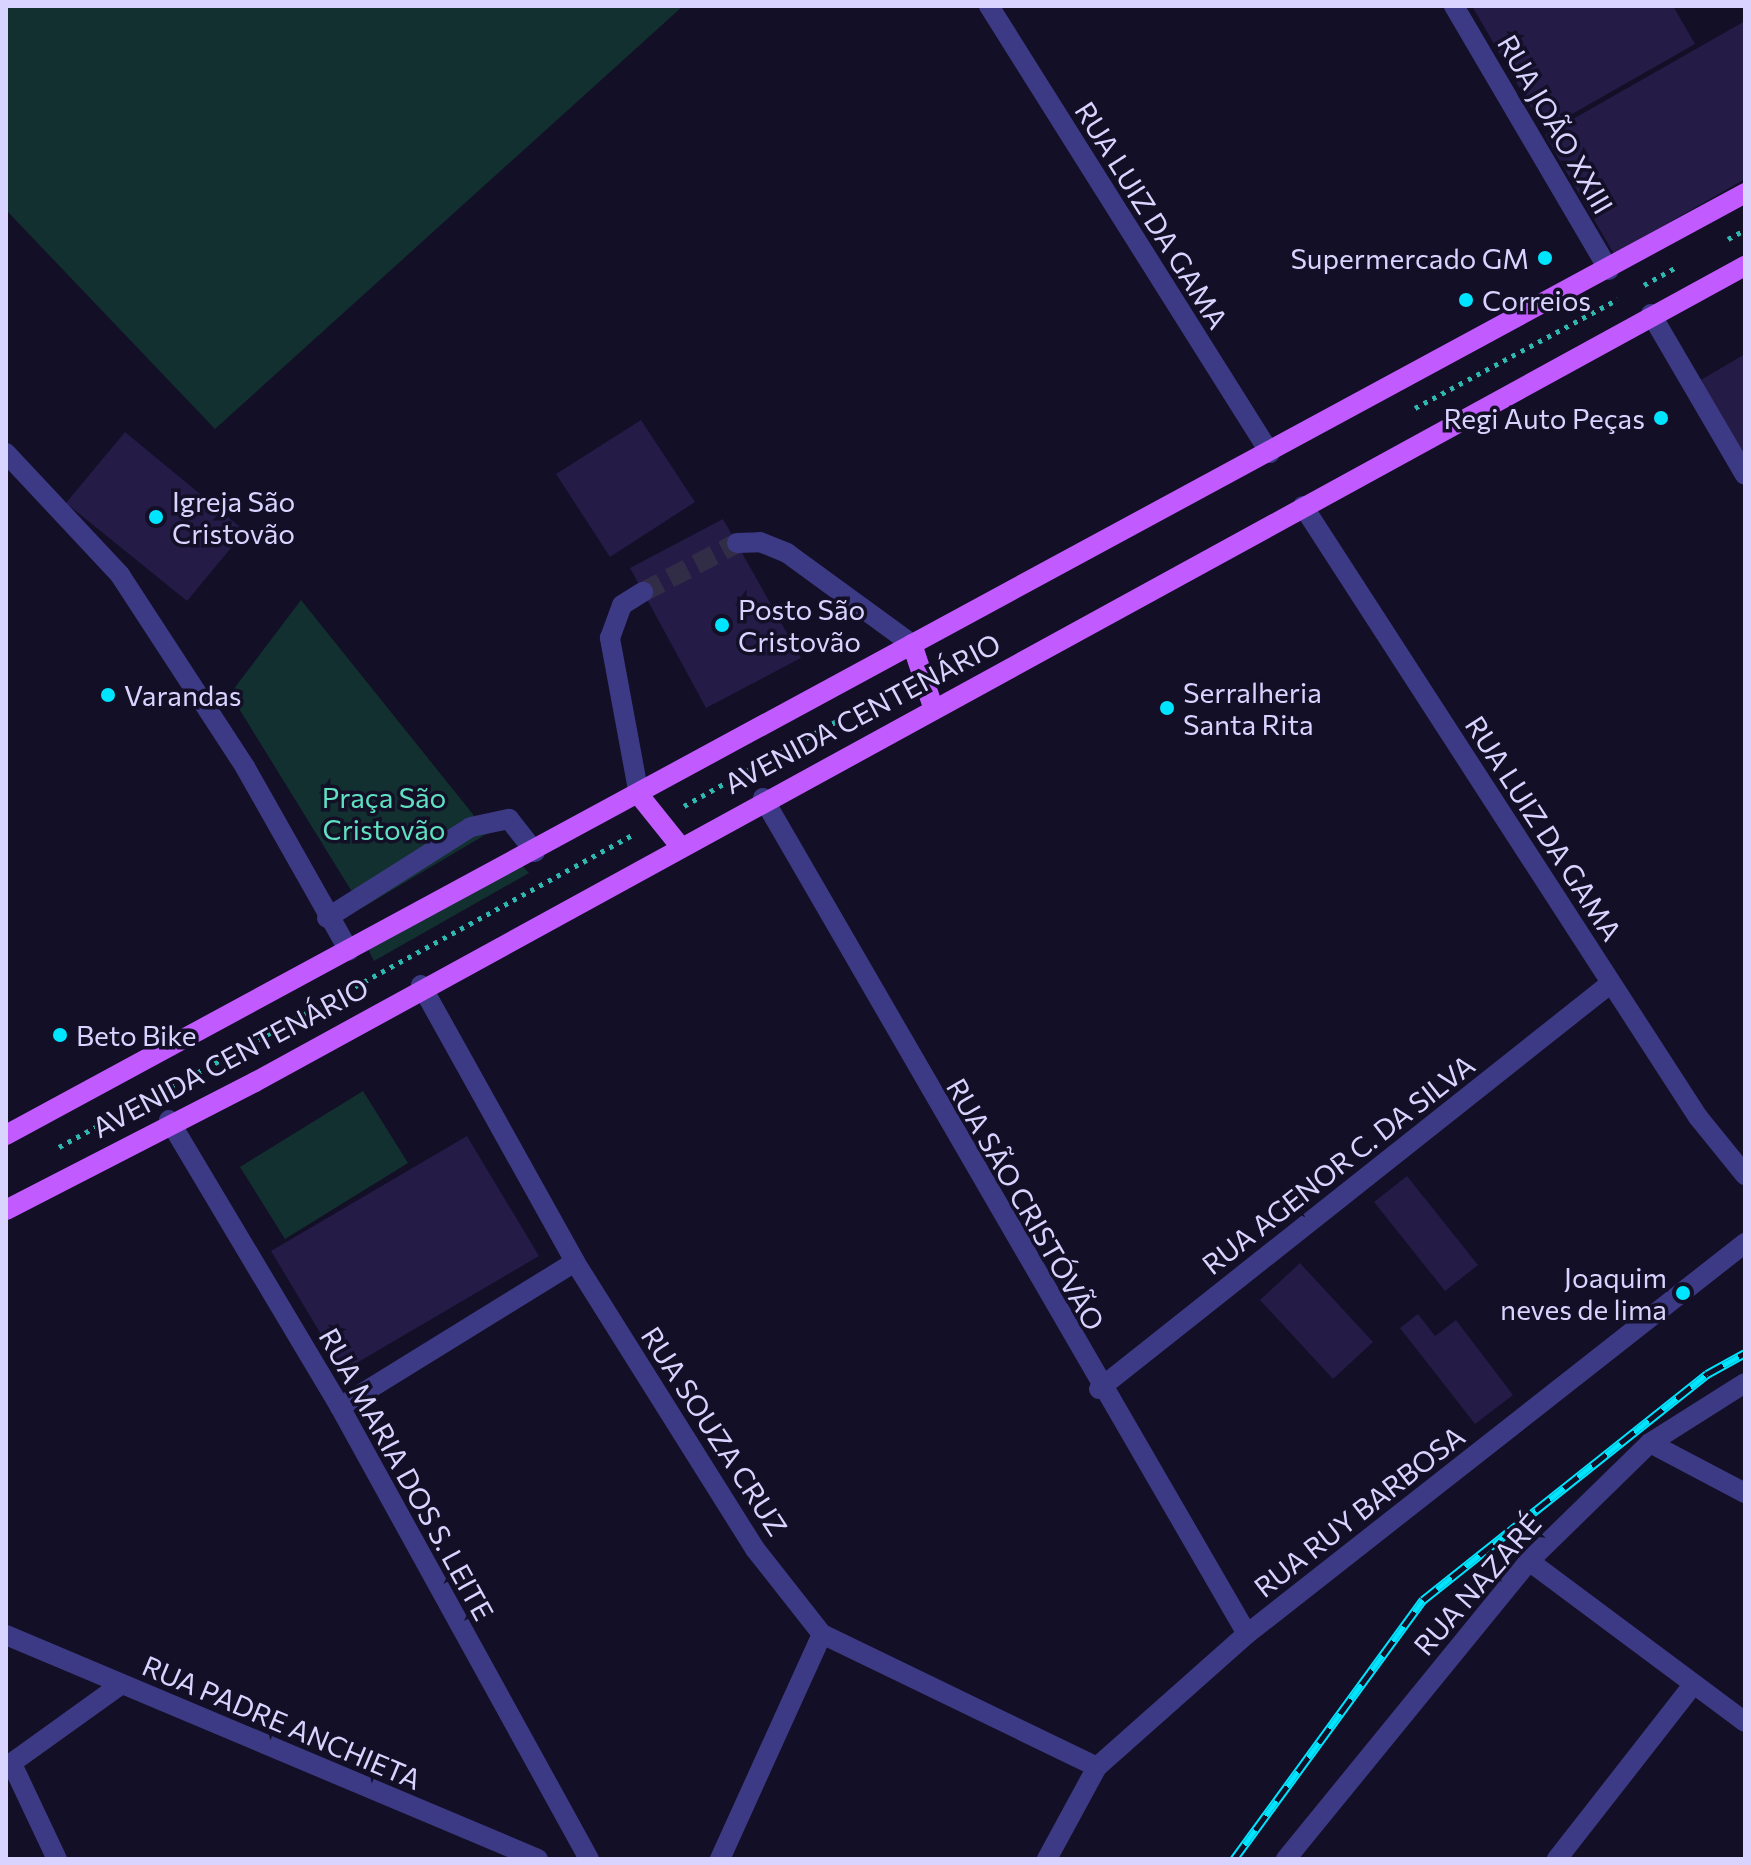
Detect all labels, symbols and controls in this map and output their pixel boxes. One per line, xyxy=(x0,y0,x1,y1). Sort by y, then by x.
street label: RUA JOÃO XXIII xyxy=(1491,29,1621,219)
street label: RUA LUIZ DA GAMA xyxy=(1069,95,1235,335)
place label: Supermercado GM xyxy=(1290,241,1529,275)
marker: Supermercado GM xyxy=(1536,249,1554,267)
place label: Correios xyxy=(1482,283,1591,317)
marker: Correios xyxy=(1457,291,1475,309)
place label: Regi Auto Peças xyxy=(1444,401,1645,435)
marker: Regi Auto Peças xyxy=(1652,409,1670,427)
place label: Igreja São Cristovão xyxy=(172,484,295,550)
marker: Igreja São Cristovão xyxy=(147,508,165,526)
place label: Posto São Cristovão xyxy=(738,592,865,658)
marker: Posto São Cristovão xyxy=(713,616,731,634)
street label: AVENIDA CENTENÁRIO xyxy=(718,626,1006,800)
place label: Serralheria Santa Rita xyxy=(1183,675,1322,741)
place label: Varandas xyxy=(124,678,242,712)
marker: Varandas xyxy=(99,686,117,704)
marker: Serralheria Santa Rita xyxy=(1158,699,1176,717)
street label: RUA LUIZ DA GAMA xyxy=(1459,709,1629,947)
park label: Praça São Cristovão xyxy=(322,780,446,846)
street label: AVENIDA CENTENÁRIO xyxy=(86,970,374,1144)
place label: Beto Bike xyxy=(76,1018,197,1052)
marker: Beto Bike xyxy=(51,1026,69,1044)
street label: RUA AGENOR C. DA SILVA xyxy=(1195,1047,1481,1281)
street label: RUA SÃO CRISTÓVÃO xyxy=(940,1072,1112,1336)
place label: Joaquim neves de lima xyxy=(1500,1260,1667,1326)
marker: Joaquim neves de lima xyxy=(1674,1284,1692,1302)
street label: RUA SOUZA CRUZ xyxy=(635,1320,795,1542)
street label: RUA MARIA DOS S. LEITE xyxy=(313,1322,501,1626)
street label: RUA RUY BARBOSA xyxy=(1247,1418,1471,1604)
street label: RUA NAZARÉ xyxy=(1406,1506,1548,1662)
street label: RUA PADRE ANCHIETA xyxy=(138,1648,426,1796)

